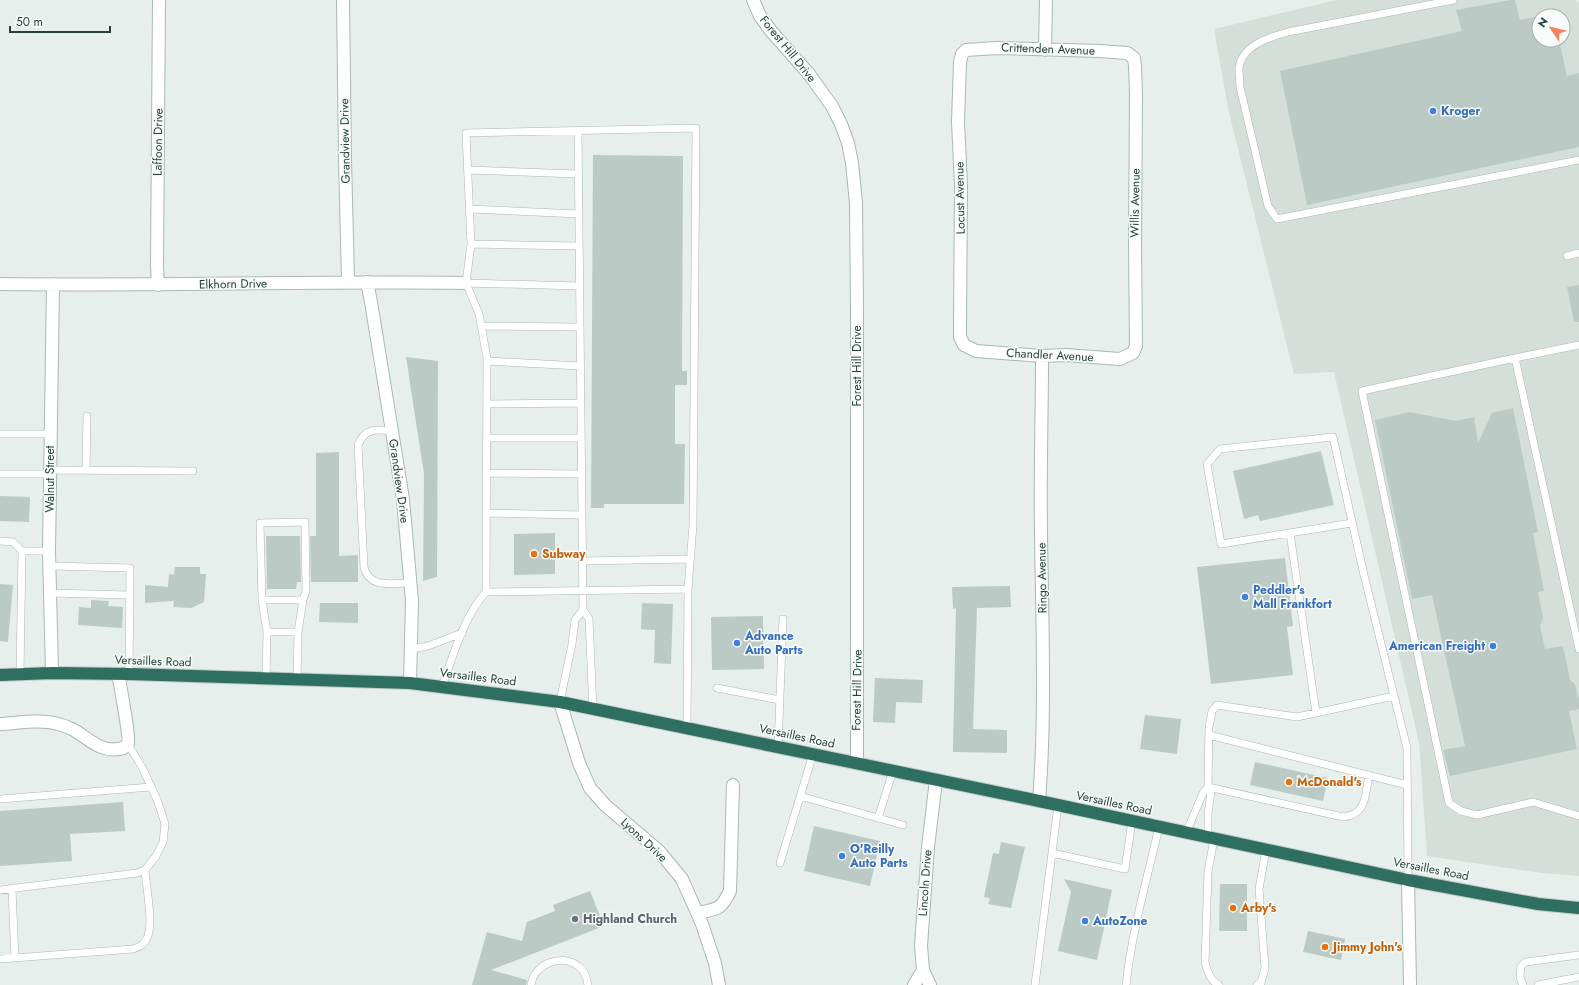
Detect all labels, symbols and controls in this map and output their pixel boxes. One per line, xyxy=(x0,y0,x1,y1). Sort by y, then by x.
scale bar xyxy=(10,8,110,34)
north arrow xyxy=(1531,8,1571,48)
street label: Forest Hill Drive xyxy=(755,12,821,86)
text: 50 m xyxy=(16,13,43,31)
text: N xyxy=(1534,14,1552,30)
street label: Crittenden Avenue xyxy=(1001,38,1095,60)
street label: Grandview Drive xyxy=(335,98,355,184)
place label: Kroger xyxy=(1441,102,1480,120)
marker: Kroger xyxy=(1428,106,1438,116)
street label: Laffoon Drive xyxy=(148,108,168,176)
street label: Locust Avenue xyxy=(950,162,970,234)
street label: Willis Avenue xyxy=(1125,168,1145,238)
street label: Elkhorn Drive xyxy=(199,274,267,294)
street label: Forest Hill Drive xyxy=(848,325,866,407)
street label: Chandler Avenue xyxy=(1006,344,1094,366)
street label: Grandview Drive xyxy=(384,438,414,524)
street label: Walnut Street xyxy=(41,445,59,512)
street label: Ringo Avenue xyxy=(1032,543,1052,613)
place label: Subway xyxy=(542,545,586,563)
marker: Subway xyxy=(529,549,539,559)
place label: Peddler's Mall Frankfort xyxy=(1253,581,1332,613)
marker: Peddler's Mall Frankfort xyxy=(1240,592,1250,602)
place label: Advance Auto Parts xyxy=(744,627,803,659)
place label: American Freight xyxy=(1388,637,1485,655)
marker: Advance Auto Parts xyxy=(732,638,742,648)
marker: American Freight xyxy=(1488,641,1498,651)
street label: Forest Hill Drive xyxy=(847,649,867,731)
street label: Versailles Road xyxy=(114,651,192,671)
street label: Versailles Road xyxy=(439,663,517,691)
street label: Versailles Road xyxy=(757,719,837,753)
place label: McDonald's xyxy=(1297,773,1362,791)
marker: McDonald's xyxy=(1284,777,1294,787)
street label: Versailles Road xyxy=(1074,786,1154,820)
street label: Lyons Drive xyxy=(617,814,671,866)
place label: O'Reilly Auto Parts xyxy=(849,840,908,872)
street label: Lincoln Drive xyxy=(914,849,936,917)
marker: O'Reilly Auto Parts xyxy=(837,851,847,861)
street label: Versailles Road xyxy=(1391,853,1471,885)
place label: Arby's xyxy=(1240,899,1277,917)
marker: Arby's xyxy=(1228,903,1238,913)
place label: Highland Church xyxy=(583,910,677,928)
place label: AutoZone xyxy=(1092,912,1147,930)
marker: Highland Church xyxy=(570,914,580,924)
marker: AutoZone xyxy=(1080,916,1090,926)
place label: Jimmy John's xyxy=(1331,938,1403,956)
marker: Jimmy John's xyxy=(1320,942,1330,952)

